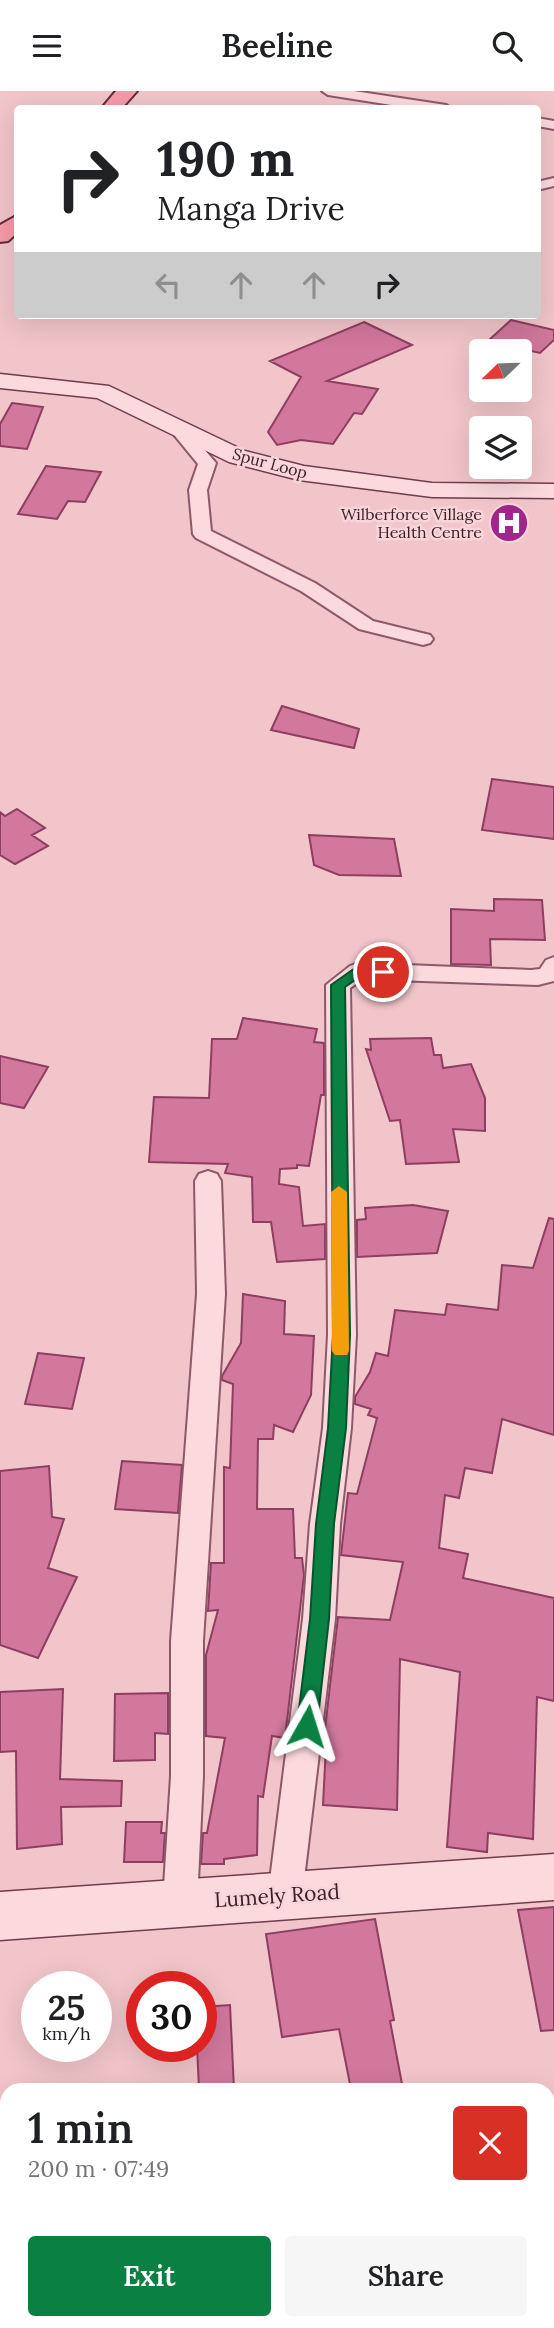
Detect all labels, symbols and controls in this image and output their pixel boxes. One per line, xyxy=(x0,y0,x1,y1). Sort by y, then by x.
text: Beeline xyxy=(221,25,333,66)
icon: menu xyxy=(28,27,66,65)
icon: search xyxy=(488,27,526,65)
text: 190 m xyxy=(157,127,294,189)
icon: right xyxy=(42,133,133,224)
text: Manga Drive xyxy=(157,188,345,229)
icon: left xyxy=(149,266,187,304)
icon: ahead xyxy=(222,266,260,304)
icon: ahead xyxy=(295,266,333,304)
icon: right xyxy=(368,266,406,304)
north arrow xyxy=(469,339,532,403)
map controls xyxy=(469,339,532,479)
button: layers xyxy=(469,416,532,479)
street label: Spur Loop xyxy=(230,443,310,483)
hospital icon: Wilberforce Village Health Centre xyxy=(488,502,530,544)
place label: Wilberforce Village Health Centre xyxy=(341,504,482,542)
pin xyxy=(353,942,413,1002)
icon: arrive xyxy=(364,953,402,991)
position arrow xyxy=(270,1689,344,1763)
street label: Lumely Road xyxy=(213,1878,341,1913)
speed limit sign: 30 xyxy=(126,1971,217,2062)
text: 25 xyxy=(48,1985,85,2030)
text: km/h xyxy=(42,2022,91,2045)
text: 1 min xyxy=(28,2101,133,2155)
button: close xyxy=(453,2106,527,2180)
text: 200 m · 07:49 xyxy=(28,2154,169,2183)
button: Exit xyxy=(28,2236,271,2316)
button: Share xyxy=(285,2236,527,2316)

